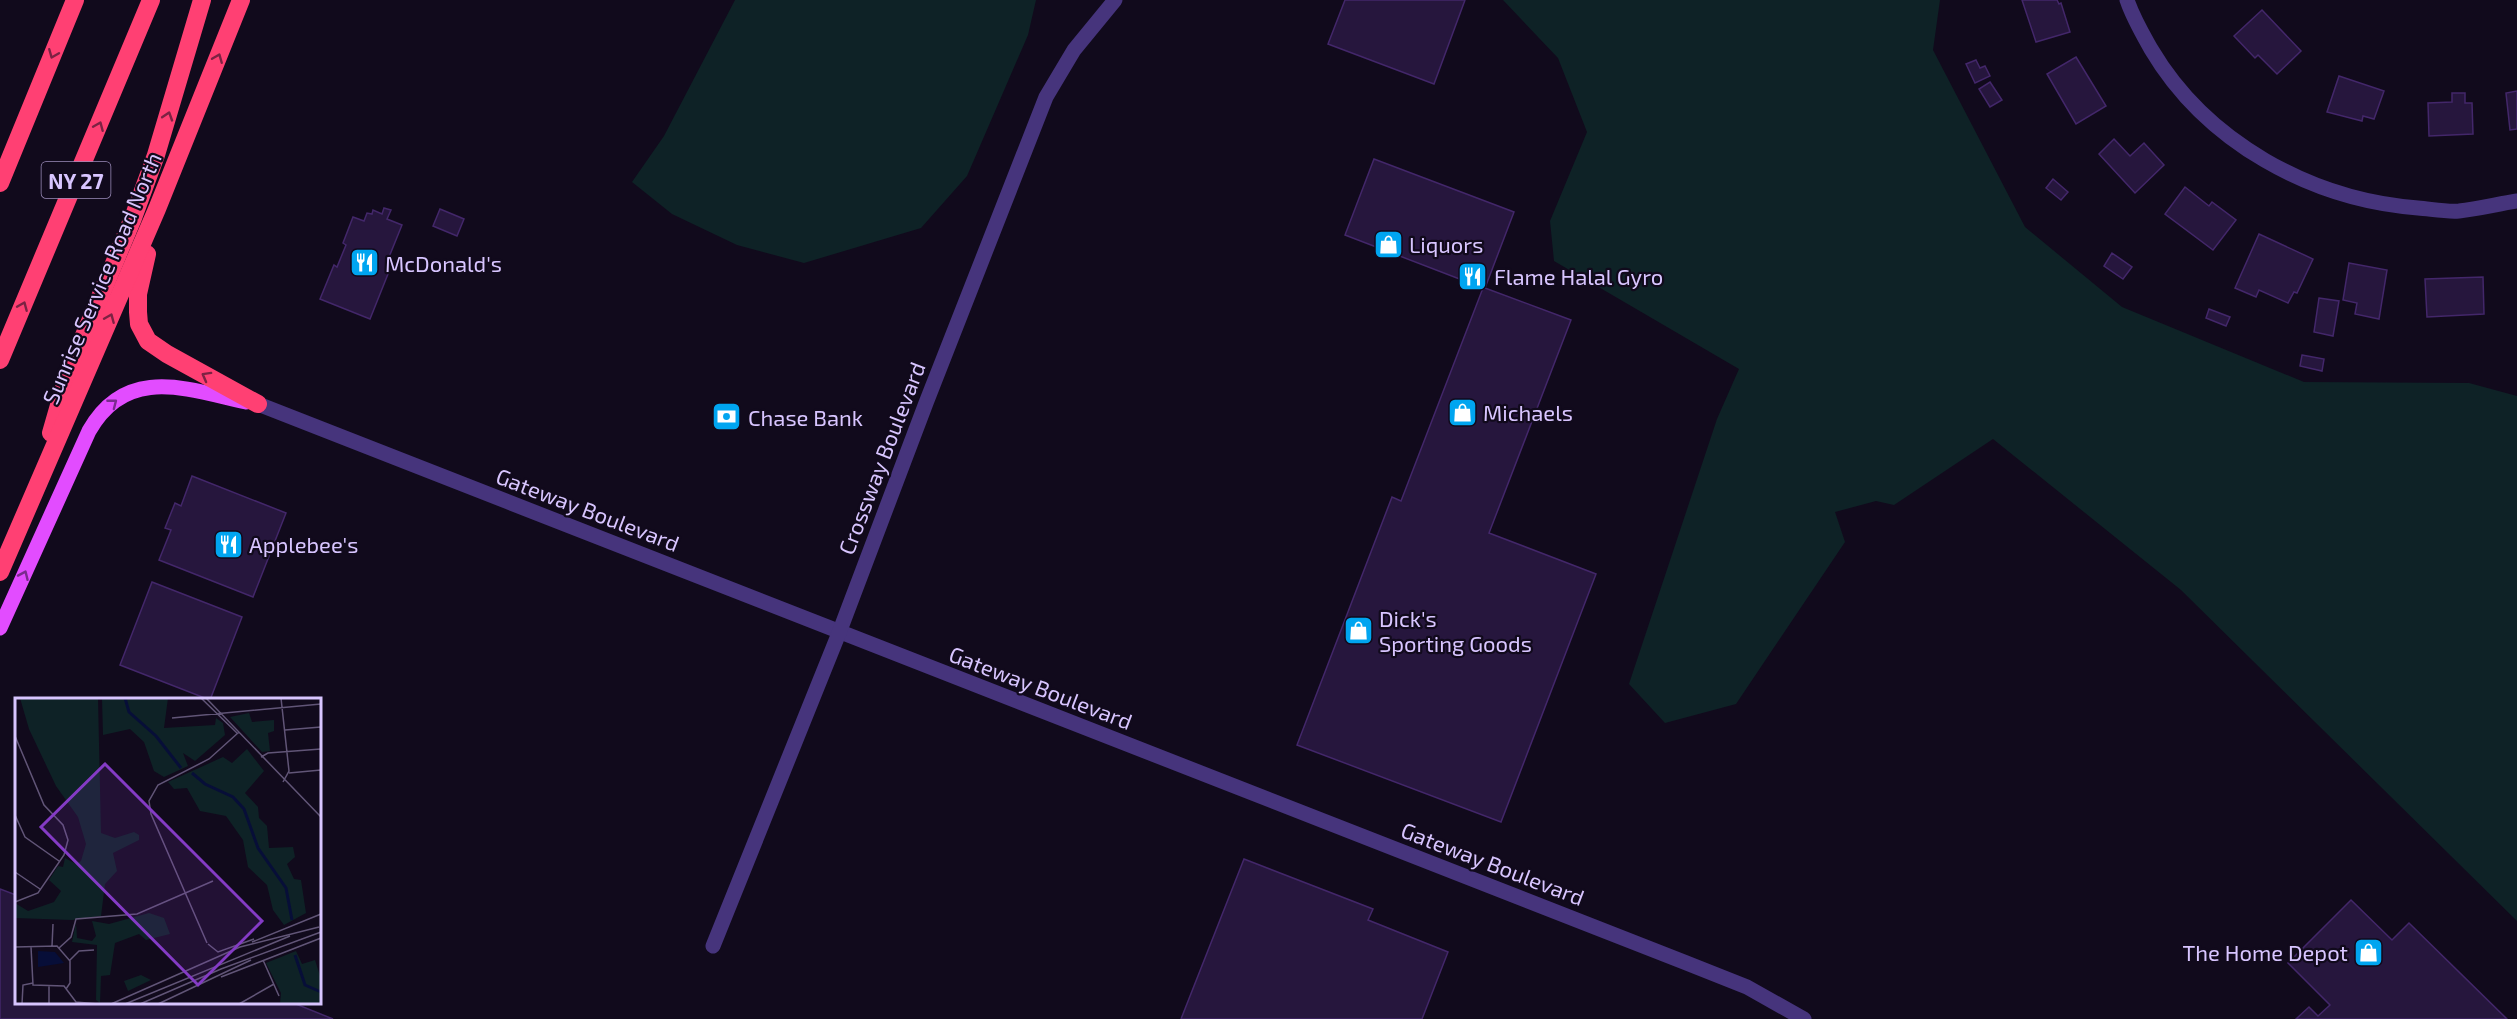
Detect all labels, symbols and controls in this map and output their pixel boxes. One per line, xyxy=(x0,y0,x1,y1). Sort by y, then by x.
one-way arrow xyxy=(48,48,60,59)
one-way arrow xyxy=(211,53,223,64)
one-way arrow xyxy=(161,111,174,122)
one-way arrow xyxy=(92,122,104,133)
street label: Sunrise Service Road North xyxy=(36,148,166,408)
road number: NY 27 xyxy=(42,162,110,198)
shop icon: Liquors xyxy=(1372,228,1404,260)
place label: Liquors xyxy=(1409,231,1483,257)
restaurant icon: McDonald's xyxy=(348,247,380,279)
place label: McDonald's xyxy=(385,250,502,276)
restaurant icon: Flame Halal Gyro xyxy=(1457,260,1489,292)
place label: Flame Halal Gyro xyxy=(1494,263,1663,289)
one-way arrow xyxy=(16,301,28,312)
one-way arrow xyxy=(103,314,115,325)
street label: Crossway Boulevard xyxy=(832,358,930,558)
one-way arrow xyxy=(202,372,213,383)
shop icon: Michaels xyxy=(1446,396,1478,428)
one-way arrow xyxy=(106,399,117,410)
place label: Michaels xyxy=(1483,399,1573,425)
bank icon: Chase Bank xyxy=(711,401,743,433)
place label: Chase Bank xyxy=(748,404,863,430)
street label: Gateway Boulevard xyxy=(493,462,683,556)
restaurant icon: Applebee's xyxy=(212,528,244,560)
place label: Applebee's xyxy=(249,531,358,557)
one-way arrow xyxy=(17,570,29,581)
place label: Dick's Sporting Goods xyxy=(1379,605,1532,656)
shop icon: Dick's Sporting Goods xyxy=(1342,615,1374,647)
street label: Gateway Boulevard xyxy=(946,640,1136,734)
inset map xyxy=(15,698,321,1004)
street label: Gateway Boulevard xyxy=(1398,816,1588,910)
shop icon: The Home Depot xyxy=(2353,936,2385,968)
place label: The Home Depot xyxy=(2182,939,2348,965)

